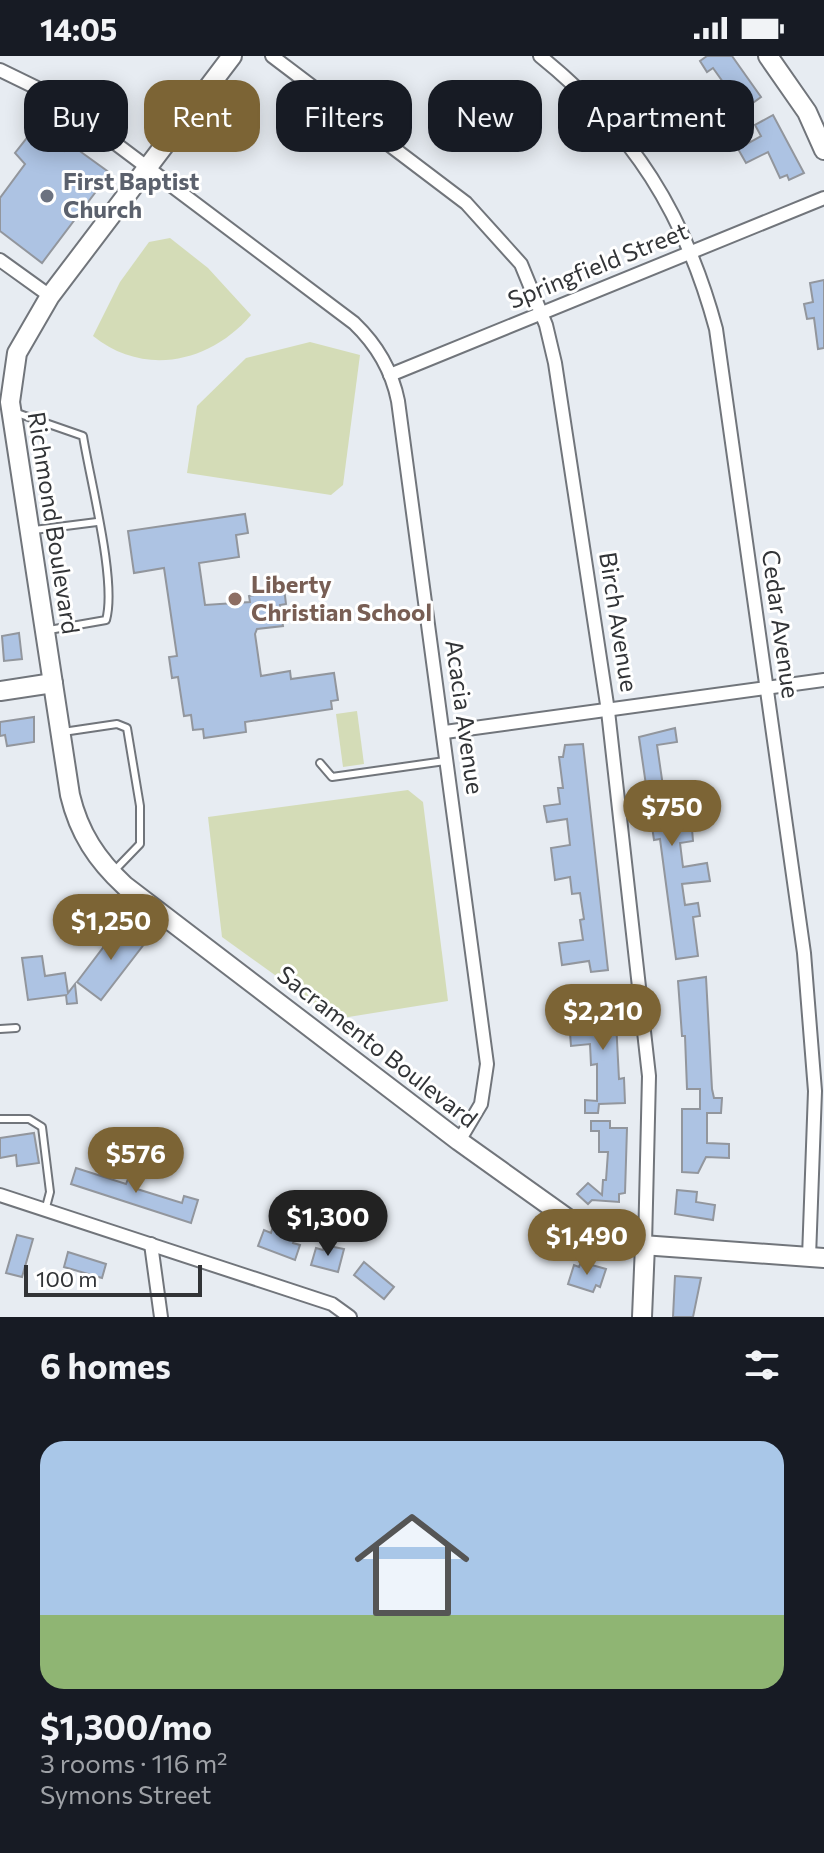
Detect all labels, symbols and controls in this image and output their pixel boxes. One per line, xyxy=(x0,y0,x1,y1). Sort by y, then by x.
text: 14:05 xyxy=(40,10,117,47)
chip: Buy xyxy=(24,80,128,152)
chip: Rent xyxy=(144,80,260,152)
chip: Filters xyxy=(276,80,412,152)
chip: New xyxy=(428,80,542,152)
chip: Apartment xyxy=(558,80,754,152)
place label: First Baptist Church xyxy=(63,166,200,223)
marker: First Baptist Church xyxy=(38,187,56,205)
street label: Springfield Street xyxy=(503,215,692,314)
street label: Richmond Boulevard xyxy=(23,410,86,636)
street label: Cedar Avenue xyxy=(757,548,806,700)
street label: Birch Avenue xyxy=(594,550,645,694)
place label: Liberty Christian School xyxy=(251,569,432,626)
marker: Liberty Christian School xyxy=(226,590,244,608)
street label: Acacia Avenue xyxy=(440,638,491,796)
pin: $750 xyxy=(625,780,719,848)
text: $750 xyxy=(641,790,703,821)
pin: $1,250 xyxy=(46,894,176,962)
text: $1,250 xyxy=(71,904,151,935)
street label: Sacramento Boulevard xyxy=(272,959,484,1133)
pin: $2,210 xyxy=(538,984,668,1052)
text: $2,210 xyxy=(563,994,643,1025)
pin: $576 xyxy=(89,1127,183,1195)
text: $576 xyxy=(106,1137,166,1168)
pin: $1,300 xyxy=(263,1190,393,1258)
text: $1,300 xyxy=(287,1200,369,1231)
pin: $1,490 xyxy=(522,1209,652,1277)
text: $1,490 xyxy=(546,1219,628,1250)
scale bar xyxy=(24,1261,202,1297)
text: 100 m xyxy=(36,1265,98,1292)
icon: filters xyxy=(740,1343,784,1387)
text: 6 homes xyxy=(40,1344,171,1386)
icon: home xyxy=(340,1493,484,1637)
text: $1,300/mo xyxy=(40,1705,212,1747)
text: 3 rooms · 116 m² xyxy=(40,1747,228,1778)
text: Symons Street xyxy=(40,1778,212,1809)

